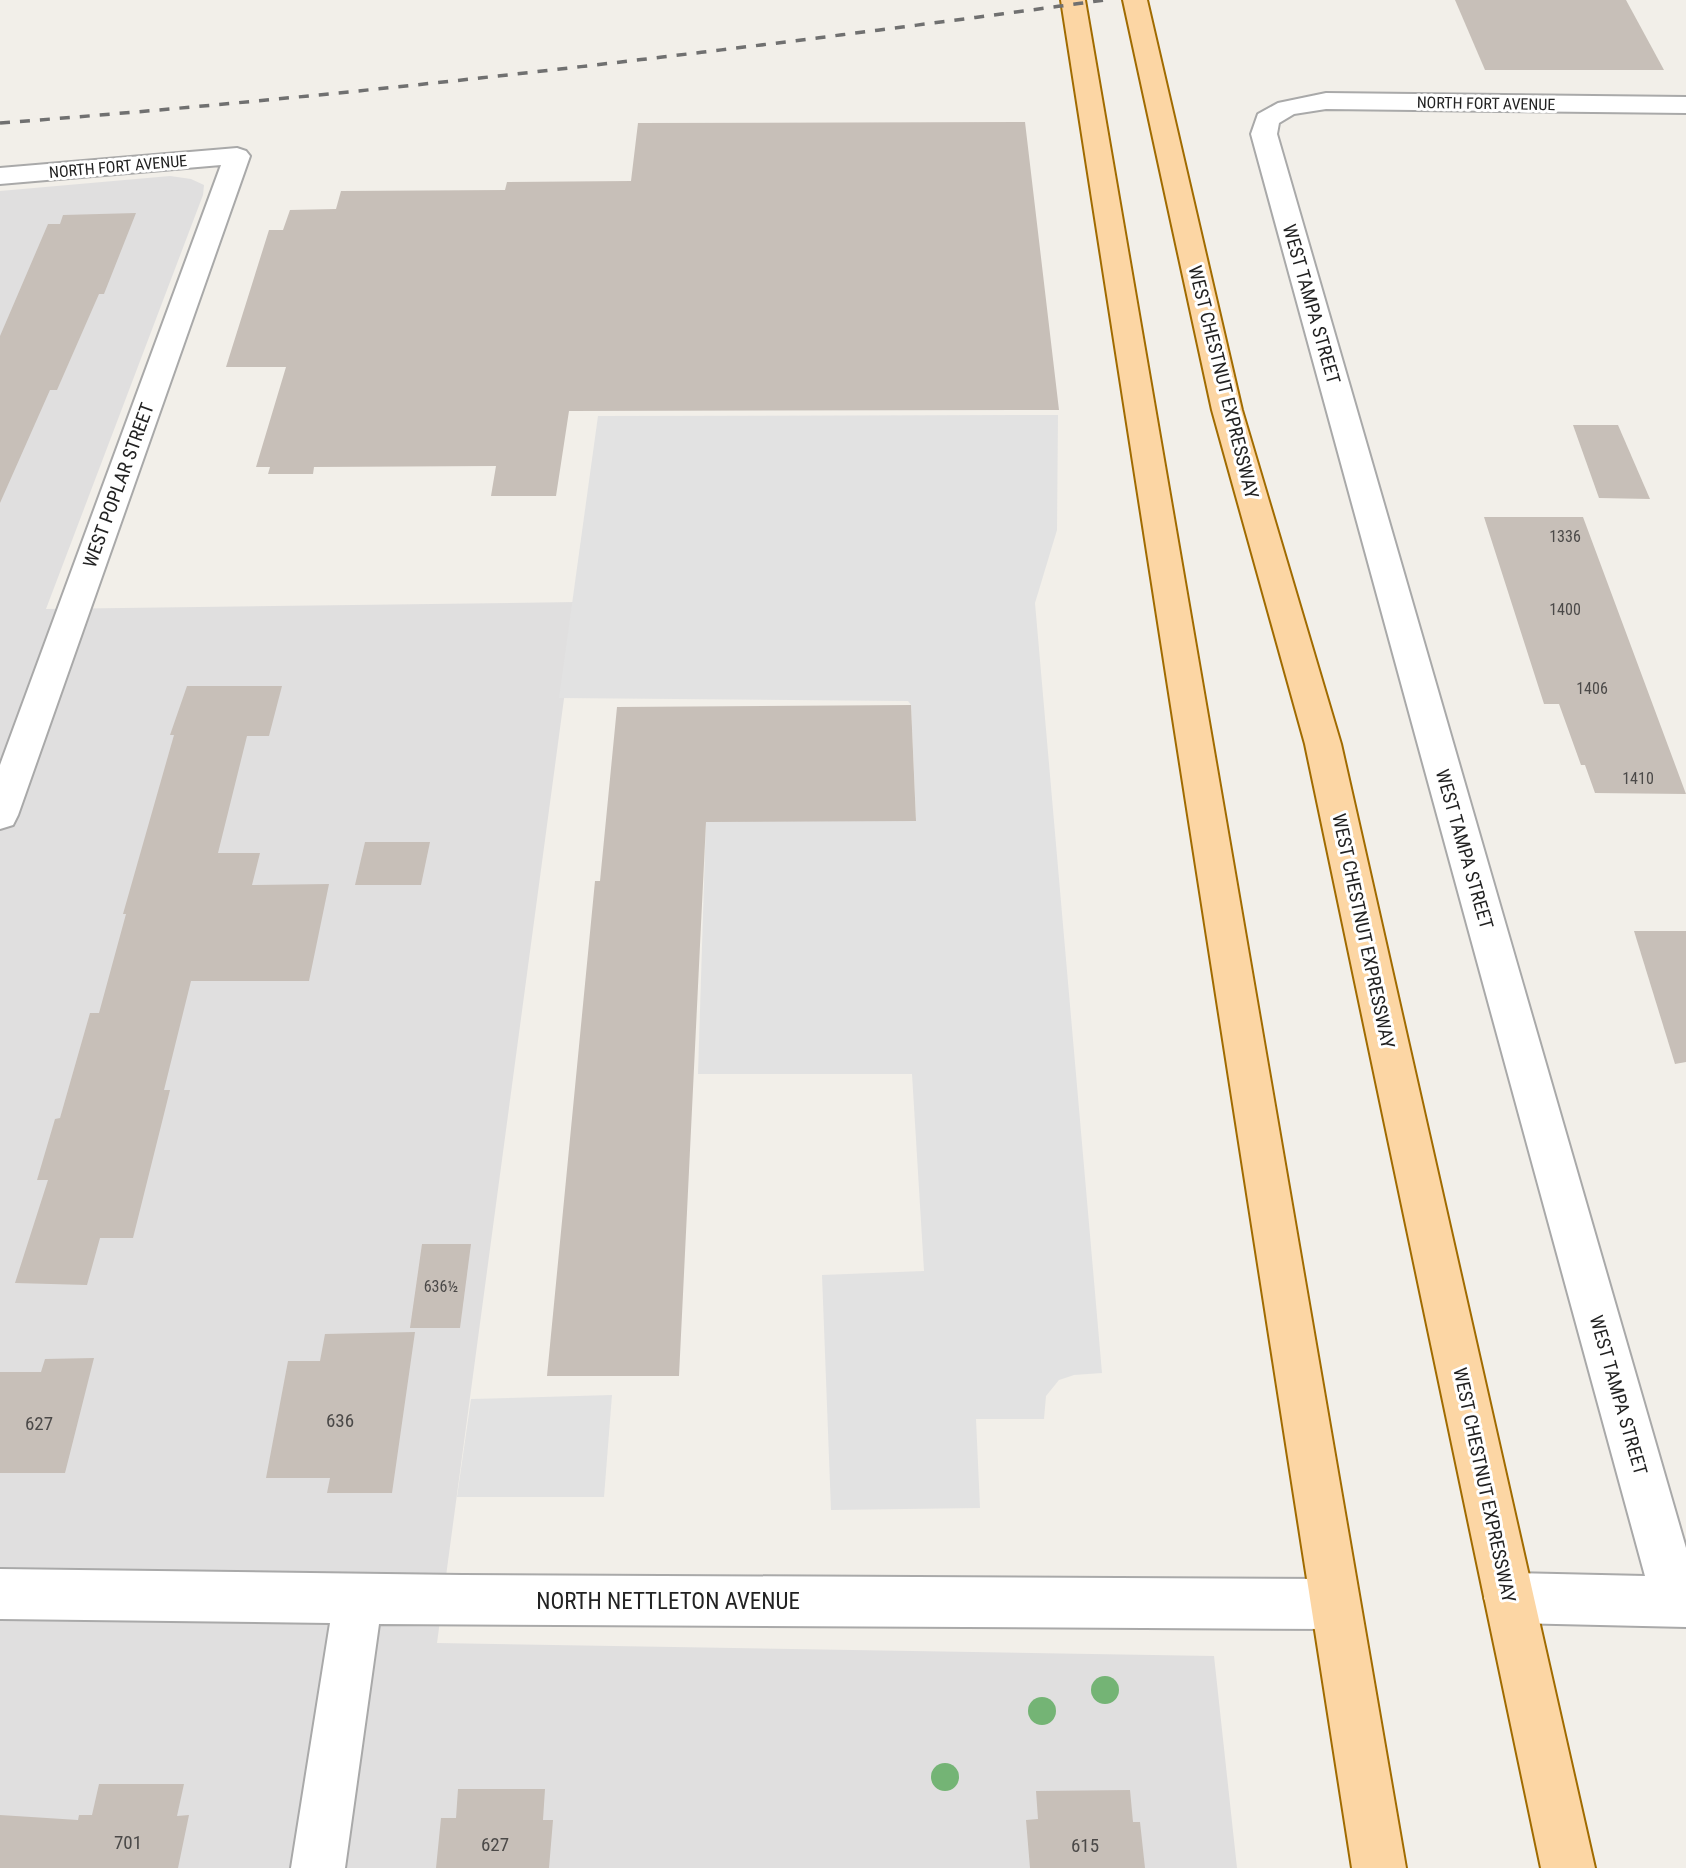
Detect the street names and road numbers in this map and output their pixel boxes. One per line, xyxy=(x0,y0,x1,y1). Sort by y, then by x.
street label: NORTH FORT AVENUE xyxy=(1417,93,1555,114)
street label: NORTH FORT AVENUE xyxy=(48,151,188,182)
street label: WEST TAMPA STREET xyxy=(1278,222,1345,387)
street label: WEST CHESTNUT EXPRESSWAY xyxy=(1183,263,1264,501)
street label: WEST POPLAR STREET xyxy=(78,400,159,571)
street label: WEST TAMPA STREET xyxy=(1431,767,1498,932)
street label: WEST CHESTNUT EXPRESSWAY xyxy=(1327,812,1400,1051)
street label: WEST TAMPA STREET xyxy=(1585,1313,1652,1478)
street label: WEST CHESTNUT EXPRESSWAY xyxy=(1448,1366,1521,1605)
street label: NORTH NETTLETON AVENUE xyxy=(536,1588,800,1615)

